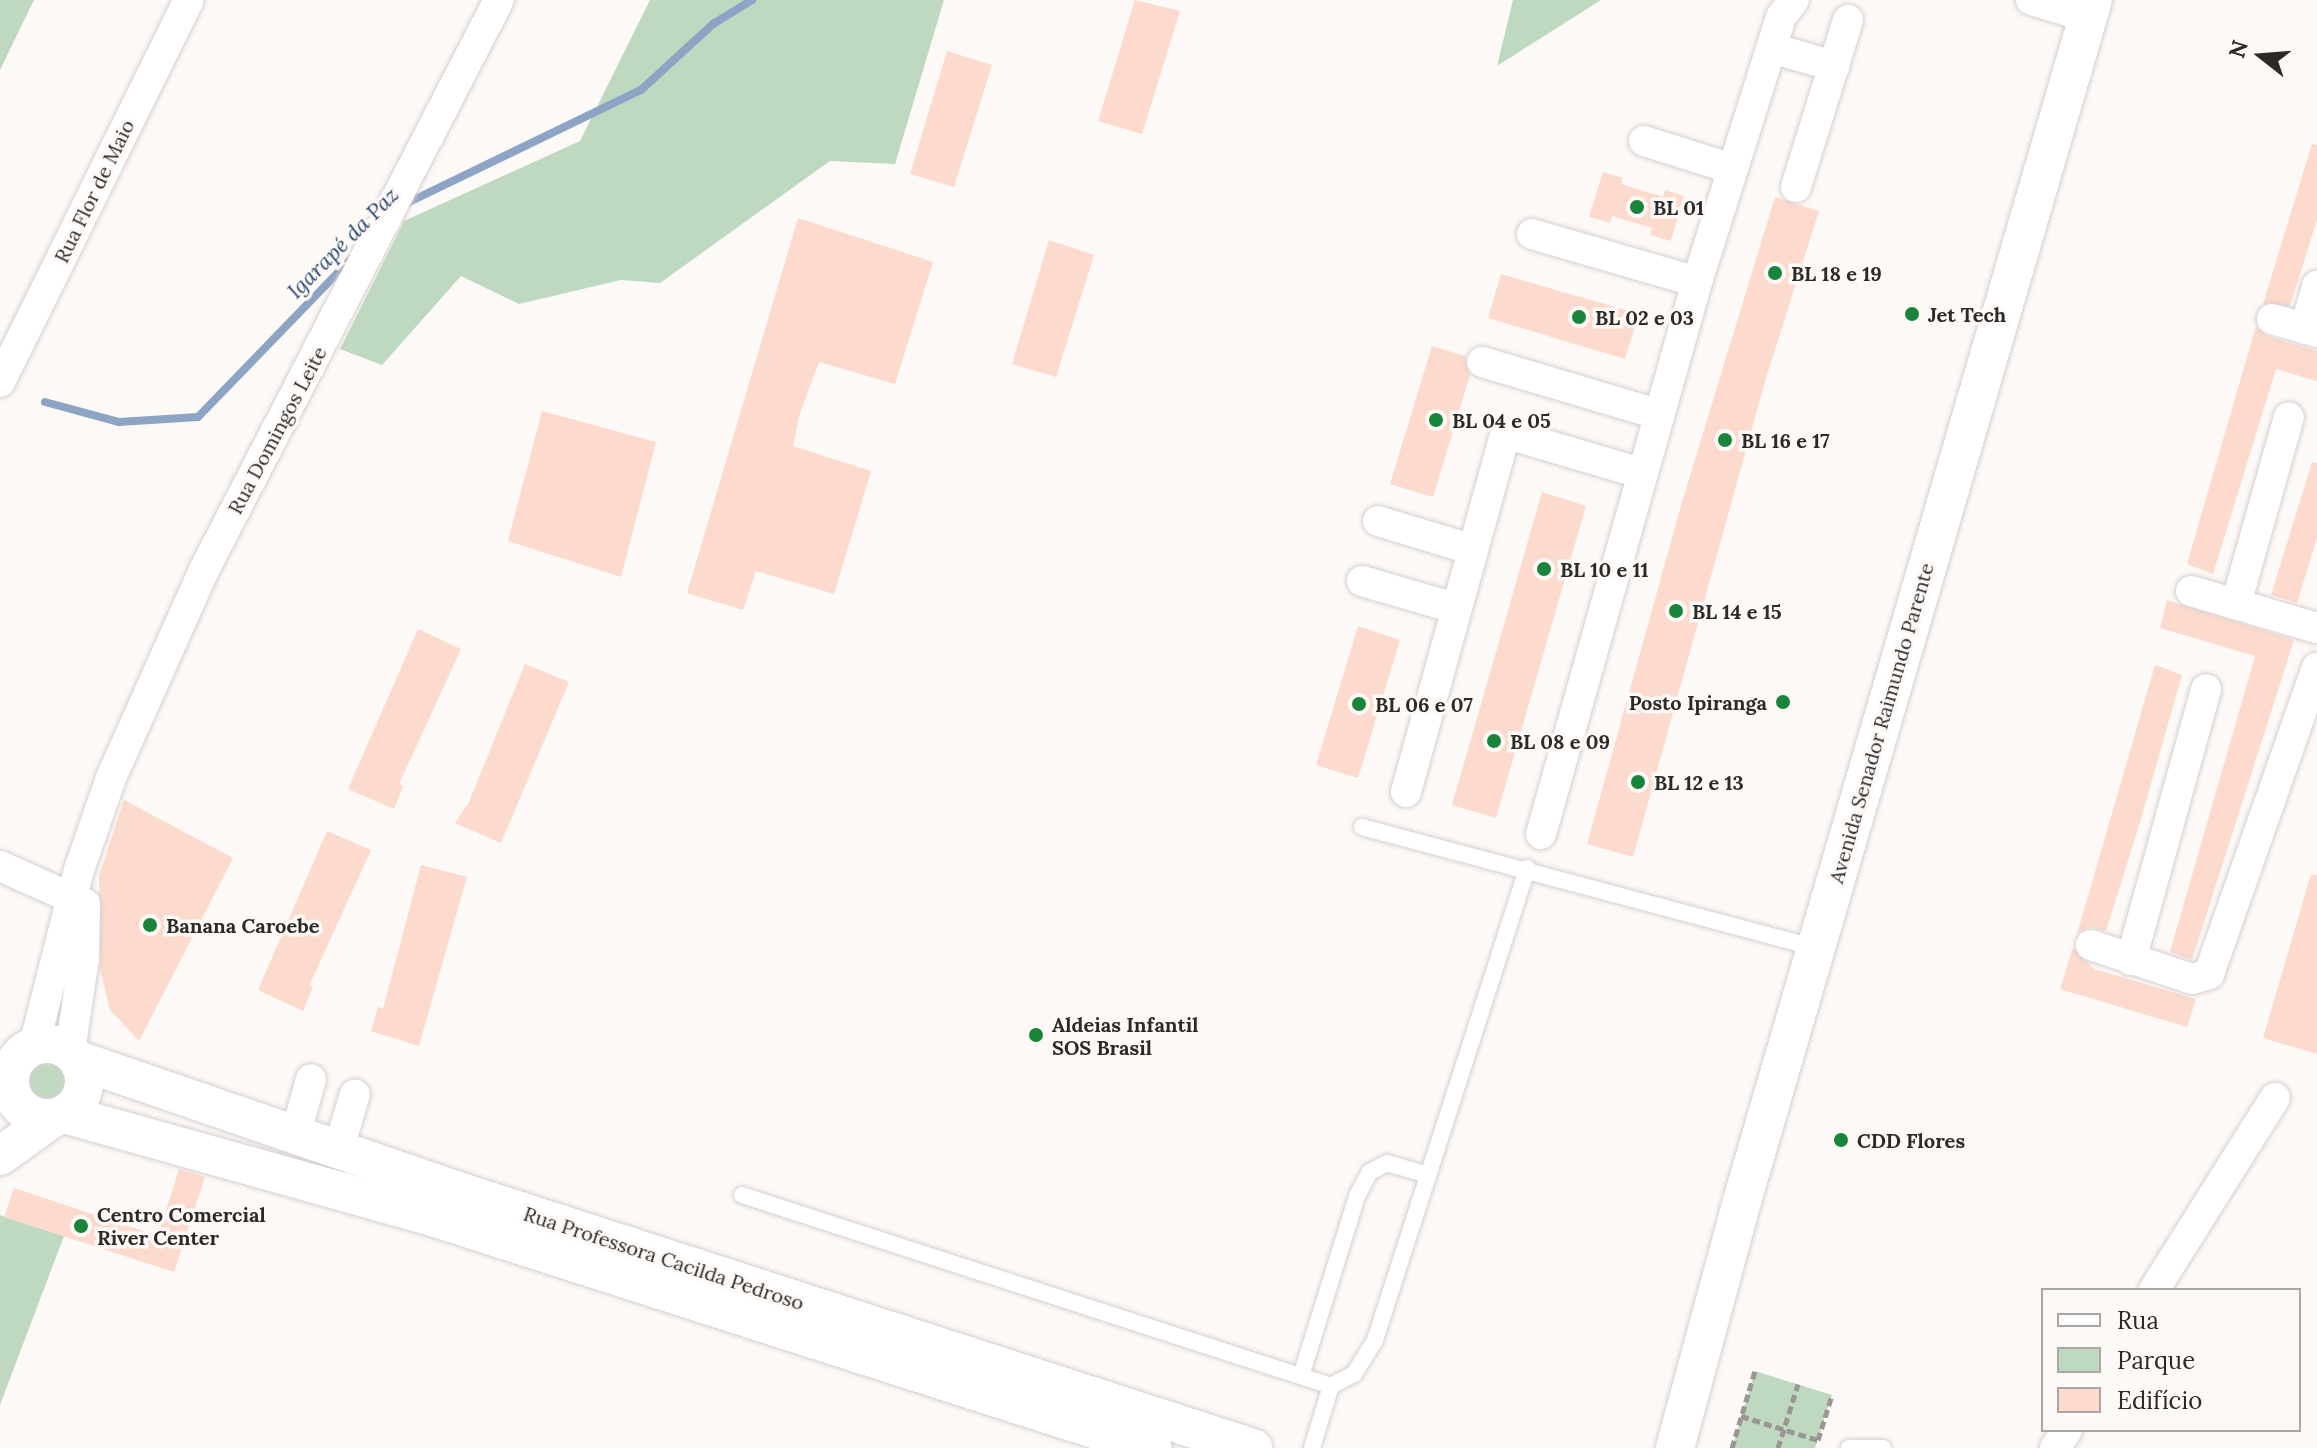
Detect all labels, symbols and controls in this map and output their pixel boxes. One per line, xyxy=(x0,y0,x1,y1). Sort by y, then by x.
north arrow xyxy=(2221,16,2301,96)
text: N xyxy=(2222,37,2254,61)
street label: Rua Flor de Maio xyxy=(49,116,139,266)
water label: Igarapé da Paz xyxy=(282,182,404,304)
place label: BL 01 xyxy=(1653,195,1704,219)
marker: BL 01 xyxy=(1628,198,1646,216)
place label: BL 18 e 19 xyxy=(1791,261,1882,285)
marker: BL 18 e 19 xyxy=(1766,264,1784,282)
place label: Jet Tech xyxy=(1928,302,2006,326)
place label: BL 02 e 03 xyxy=(1595,305,1694,329)
marker: Jet Tech xyxy=(1903,305,1921,323)
marker: BL 02 e 03 xyxy=(1570,308,1588,326)
street label: Rua Domingos Leite xyxy=(223,342,331,518)
place label: BL 04 e 05 xyxy=(1452,408,1551,432)
marker: BL 04 e 05 xyxy=(1427,411,1445,429)
place label: BL 16 e 17 xyxy=(1741,428,1830,452)
marker: BL 16 e 17 xyxy=(1716,431,1734,449)
place label: BL 10 e 11 xyxy=(1560,557,1649,581)
marker: BL 10 e 11 xyxy=(1535,560,1553,578)
street label: Avenida Senador Raimundo Parente xyxy=(1824,560,1938,886)
place label: BL 14 e 15 xyxy=(1692,599,1782,623)
marker: BL 14 e 15 xyxy=(1667,602,1685,620)
place label: Posto Ipiranga xyxy=(1629,690,1767,714)
place label: BL 06 e 07 xyxy=(1375,692,1473,716)
marker: Posto Ipiranga xyxy=(1774,693,1792,711)
marker: BL 06 e 07 xyxy=(1350,695,1368,713)
place label: BL 08 e 09 xyxy=(1510,729,1610,753)
marker: BL 08 e 09 xyxy=(1485,732,1503,750)
place label: BL 12 e 13 xyxy=(1654,770,1744,794)
marker: BL 12 e 13 xyxy=(1629,773,1647,791)
place label: Banana Caroebe xyxy=(166,913,319,937)
marker: Banana Caroebe xyxy=(141,916,159,934)
place label: Aldeias Infantil SOS Brasil xyxy=(1052,1012,1199,1059)
marker: Aldeias Infantil SOS Brasil xyxy=(1027,1026,1045,1044)
place label: CDD Flores xyxy=(1857,1128,1965,1152)
marker: CDD Flores xyxy=(1832,1131,1850,1149)
street label: Rua Professora Cacilda Pedroso xyxy=(521,1201,807,1315)
place label: Centro Comercial River Center xyxy=(97,1202,266,1249)
marker: Centro Comercial River Center xyxy=(72,1217,90,1235)
legend xyxy=(2041,1288,2301,1432)
text: Rua xyxy=(2117,1305,2159,1336)
text: Parque xyxy=(2117,1345,2195,1376)
text: Edifício xyxy=(2117,1385,2202,1416)

